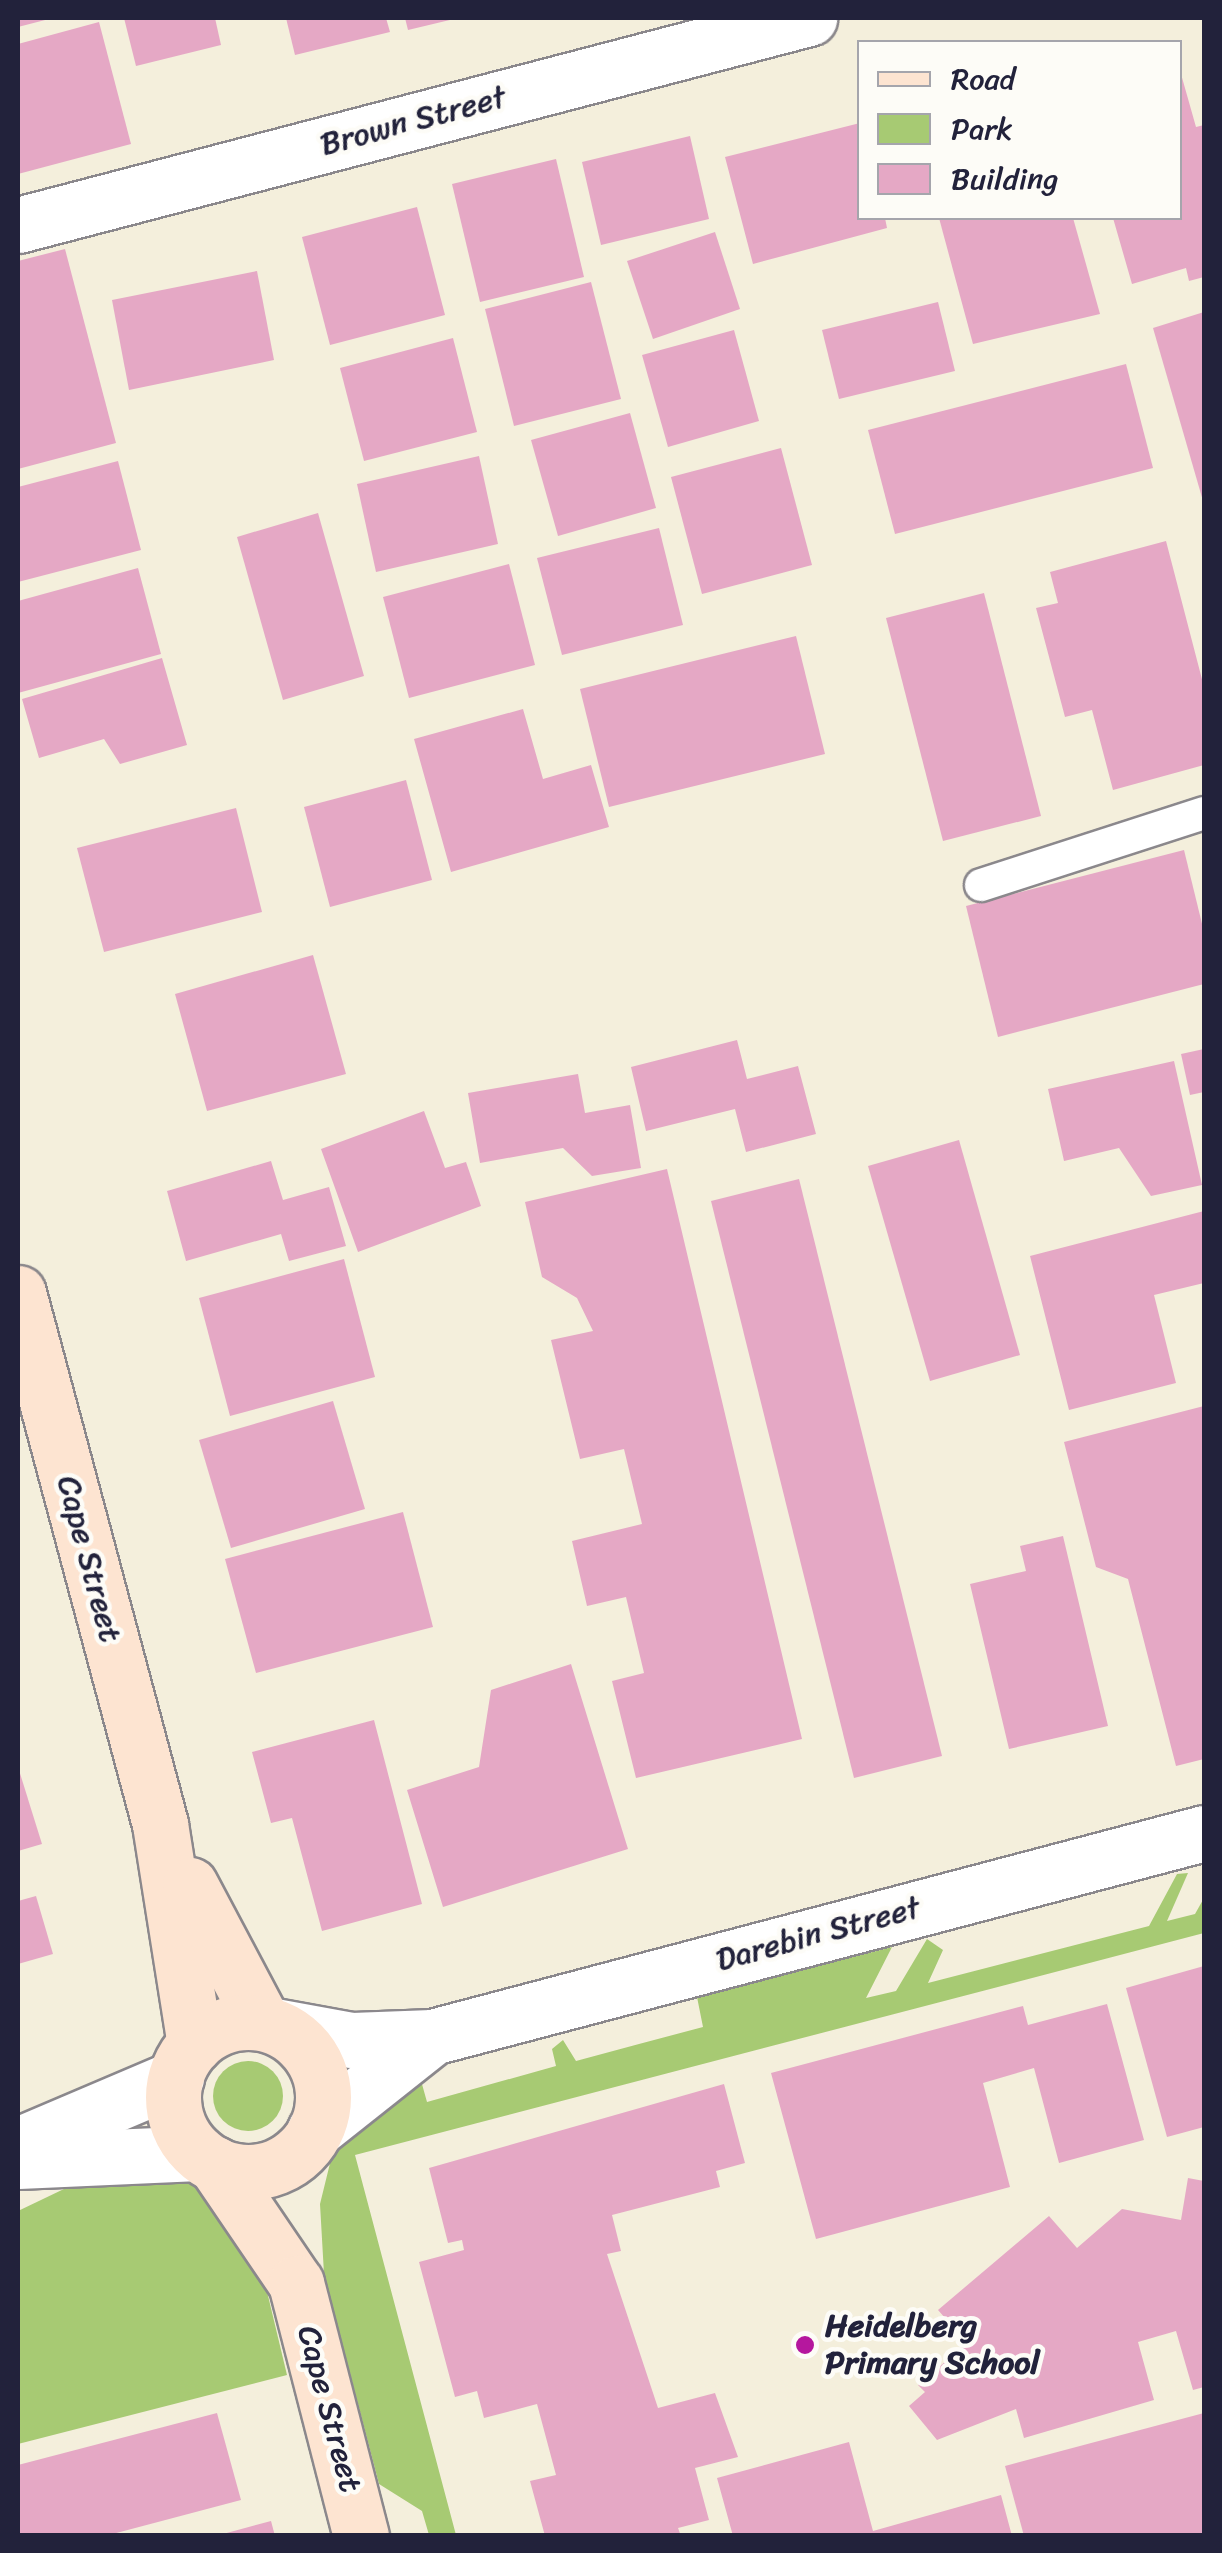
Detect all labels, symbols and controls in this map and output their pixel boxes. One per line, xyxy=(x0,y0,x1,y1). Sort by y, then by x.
legend xyxy=(857,40,1182,220)
text: Road xyxy=(951,52,1015,106)
street label: Brown Street xyxy=(316,78,510,164)
text: Park xyxy=(951,102,1013,156)
text: Building xyxy=(951,152,1058,206)
street label: Cape Street xyxy=(48,1472,130,1646)
street label: Darebin Street xyxy=(712,1888,924,1980)
place label: Heidelberg Primary School xyxy=(825,2308,1040,2383)
street label: Cape Street xyxy=(288,2322,370,2496)
marker: Heidelberg Primary School xyxy=(794,2334,816,2356)

